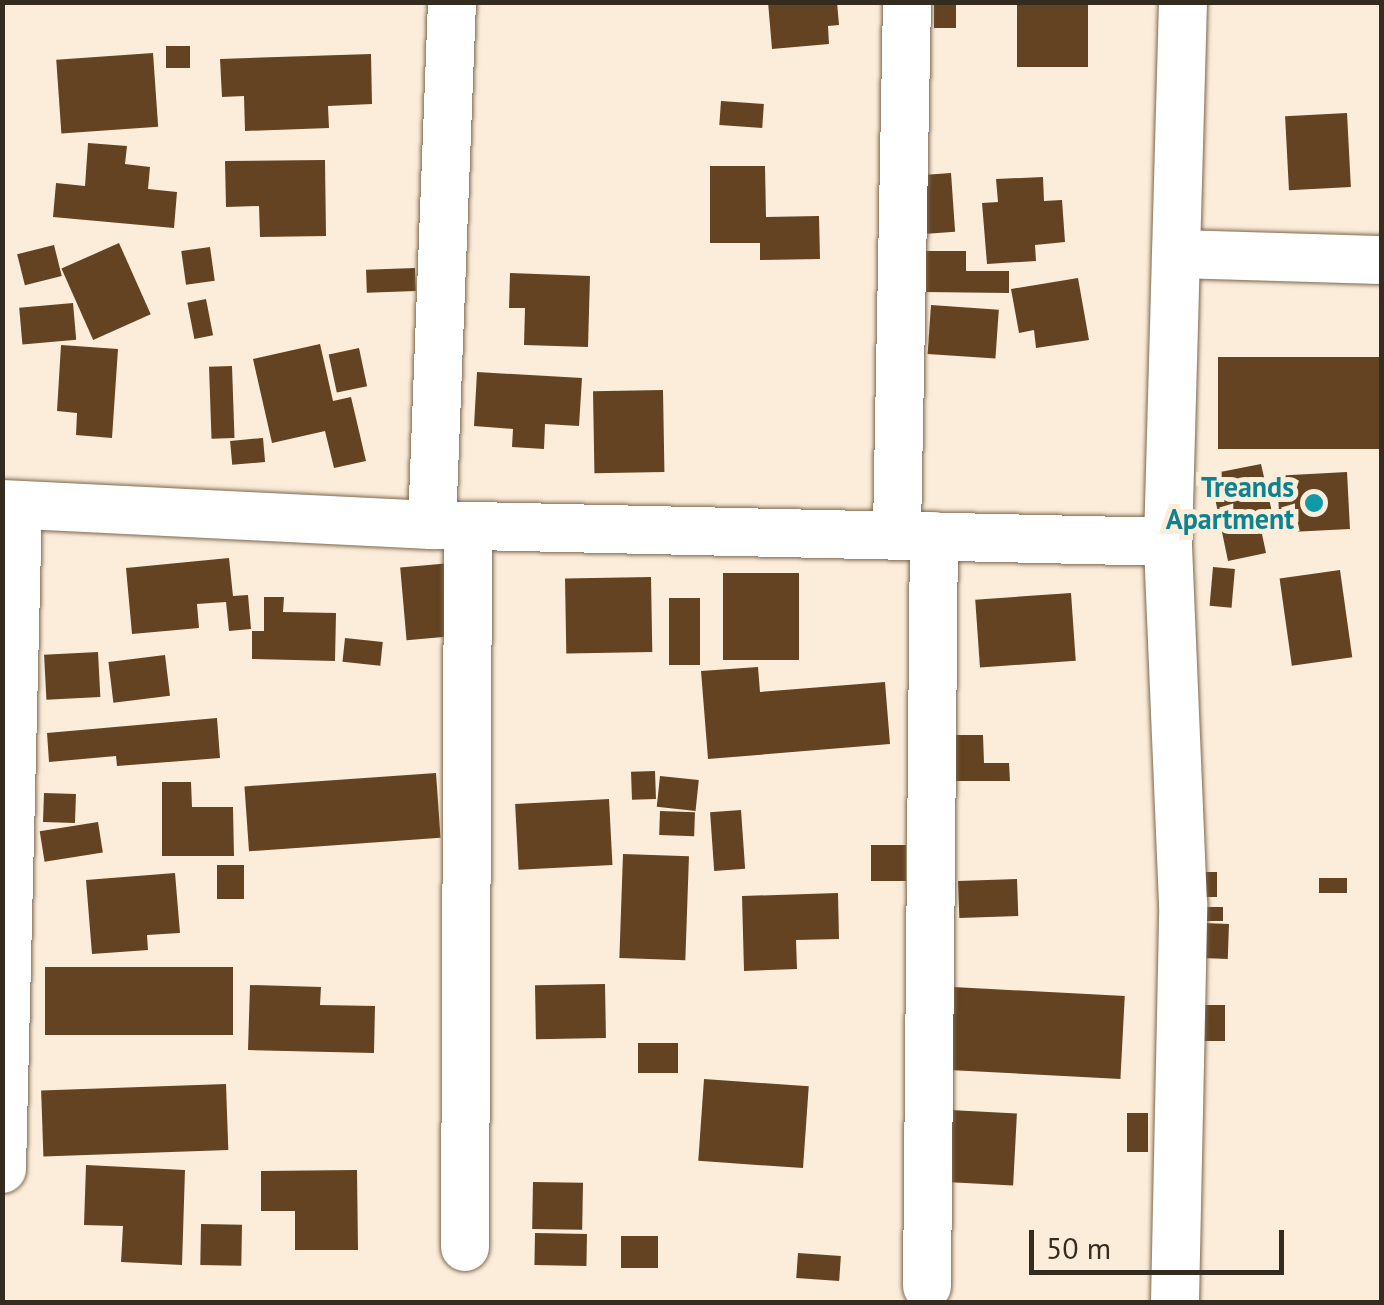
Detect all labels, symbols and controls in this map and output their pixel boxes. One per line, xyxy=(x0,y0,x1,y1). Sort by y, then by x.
place label: Treands Apartment xyxy=(1166,470,1294,536)
marker: Treands Apartment xyxy=(1303,492,1325,514)
scale bar xyxy=(1034,1210,1289,1272)
text: 50 m xyxy=(1046,1228,1111,1267)

